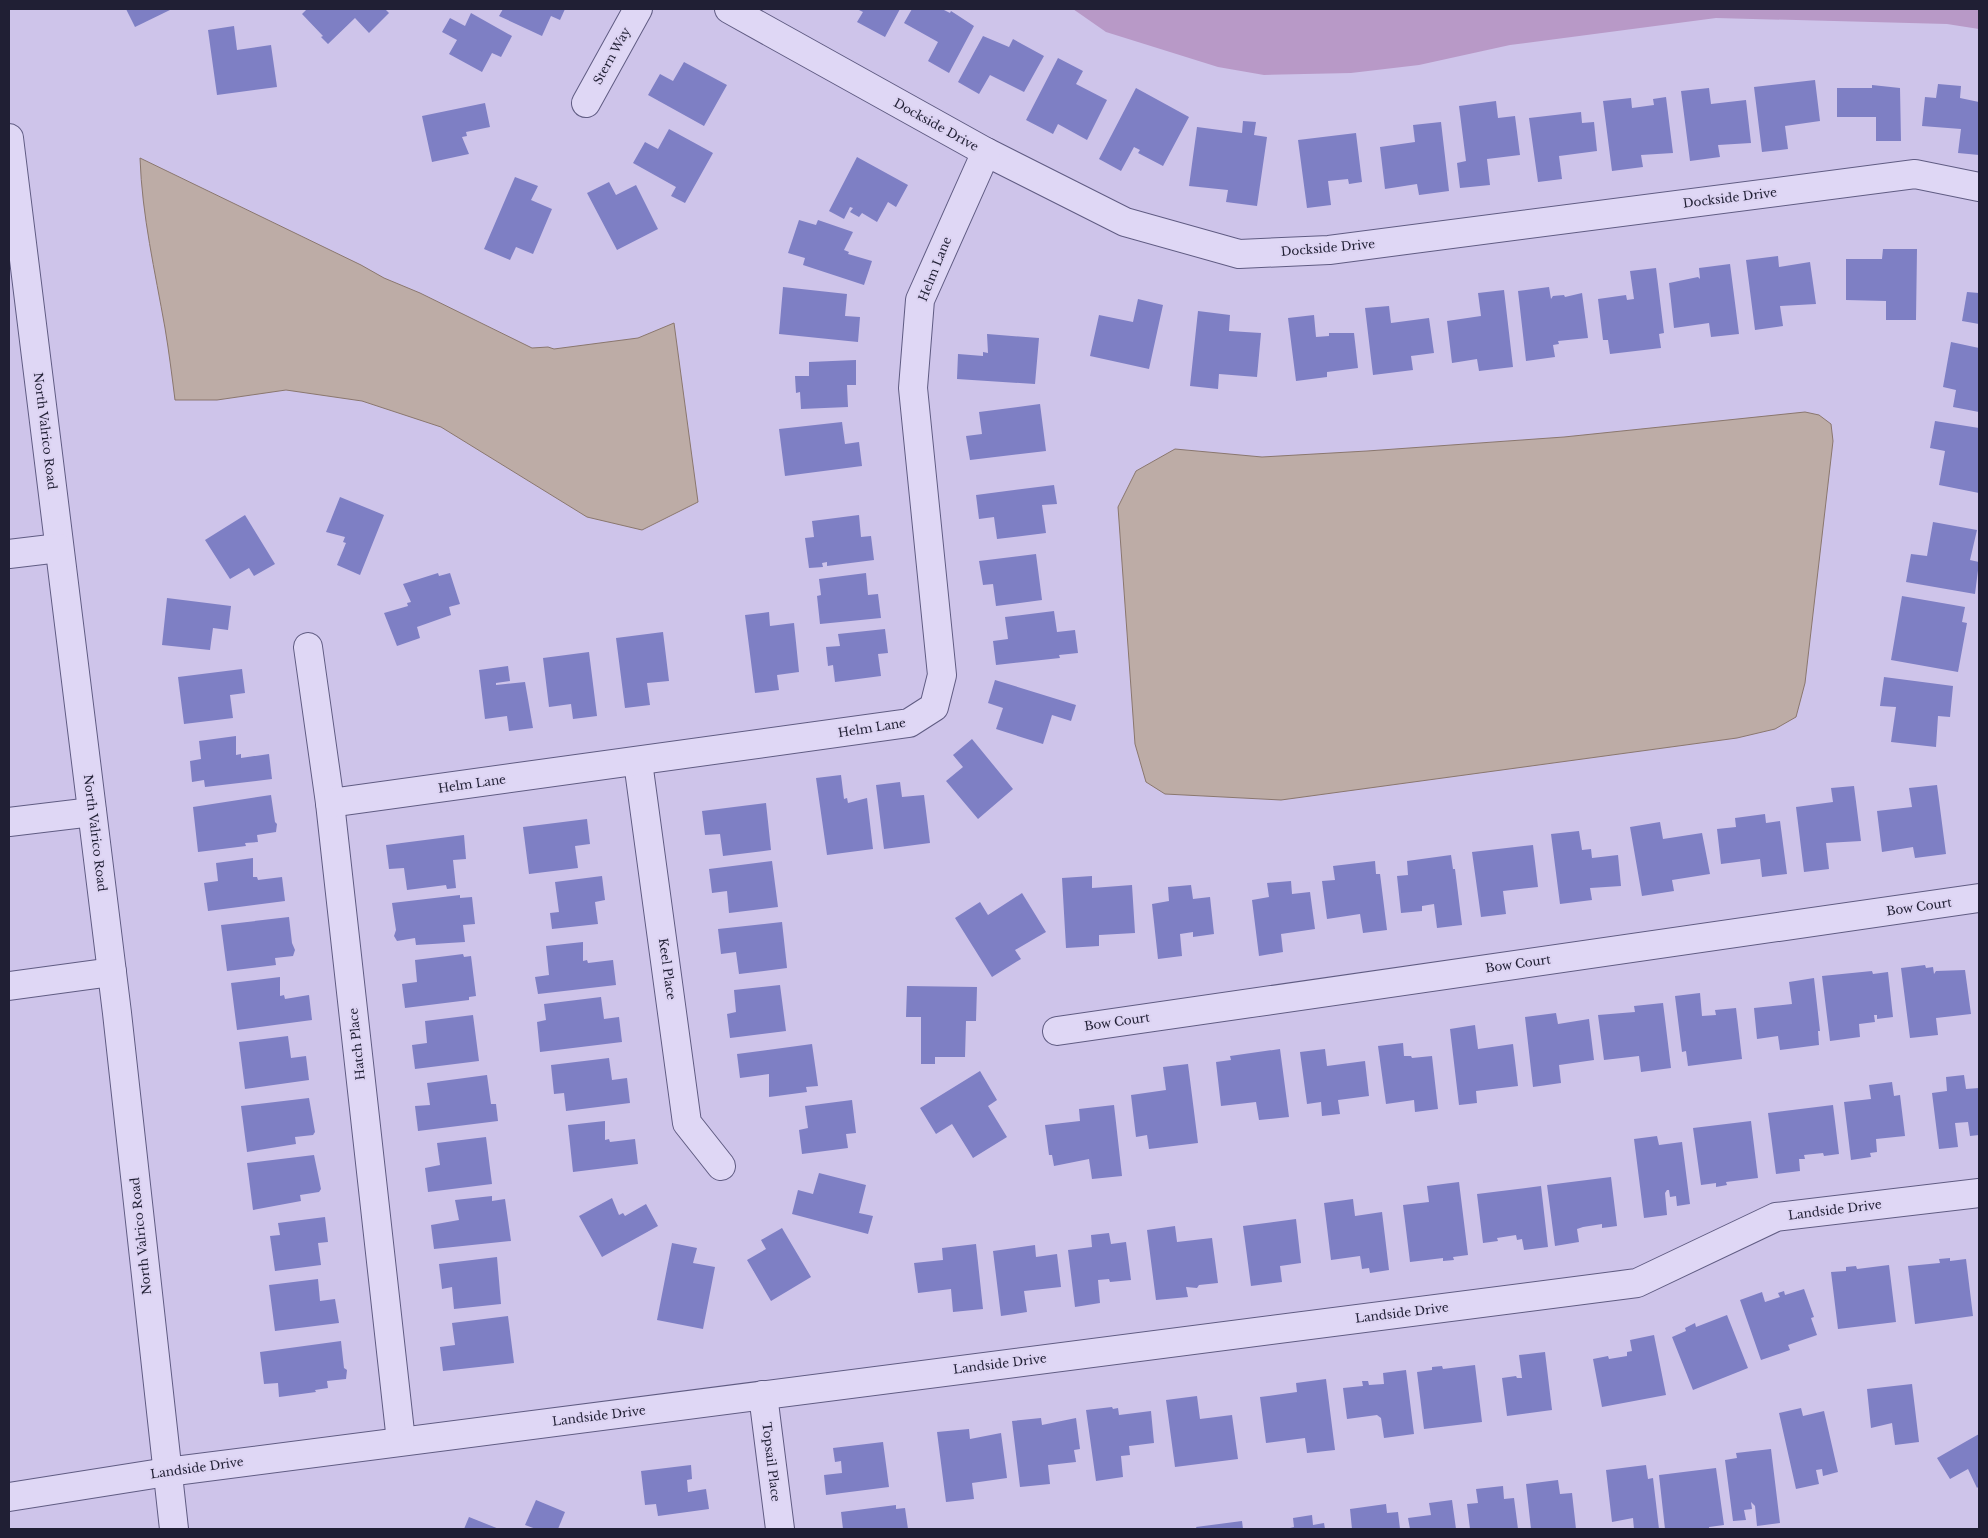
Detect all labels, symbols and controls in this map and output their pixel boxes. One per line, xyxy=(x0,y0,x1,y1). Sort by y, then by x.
street label: Stern Way xyxy=(590,24,634,87)
street label: Dockside Drive xyxy=(891,95,981,154)
street label: Dockside Drive xyxy=(1682,184,1778,211)
street label: Helm Lane xyxy=(915,234,954,303)
street label: Dockside Drive xyxy=(1280,236,1376,259)
street label: North Valrico Road xyxy=(31,371,60,490)
street label: Helm Lane xyxy=(837,715,907,740)
street label: Helm Lane xyxy=(437,771,507,796)
street label: North Valrico Road xyxy=(81,773,110,892)
street label: Bow Court xyxy=(1885,894,1953,919)
street label: Keel Place xyxy=(656,937,679,1001)
street label: Bow Court xyxy=(1484,951,1552,976)
street label: Hatch Place xyxy=(345,1007,368,1081)
street label: Bow Court xyxy=(1083,1009,1151,1034)
street label: North Valrico Road xyxy=(127,1177,154,1296)
street label: Landside Drive xyxy=(1787,1196,1883,1223)
street label: Landside Drive xyxy=(1354,1299,1450,1326)
street label: Landside Drive xyxy=(952,1350,1048,1377)
street label: Landside Drive xyxy=(551,1402,647,1429)
street label: Topsail Place xyxy=(759,1421,784,1503)
street label: Landside Drive xyxy=(149,1454,245,1481)

